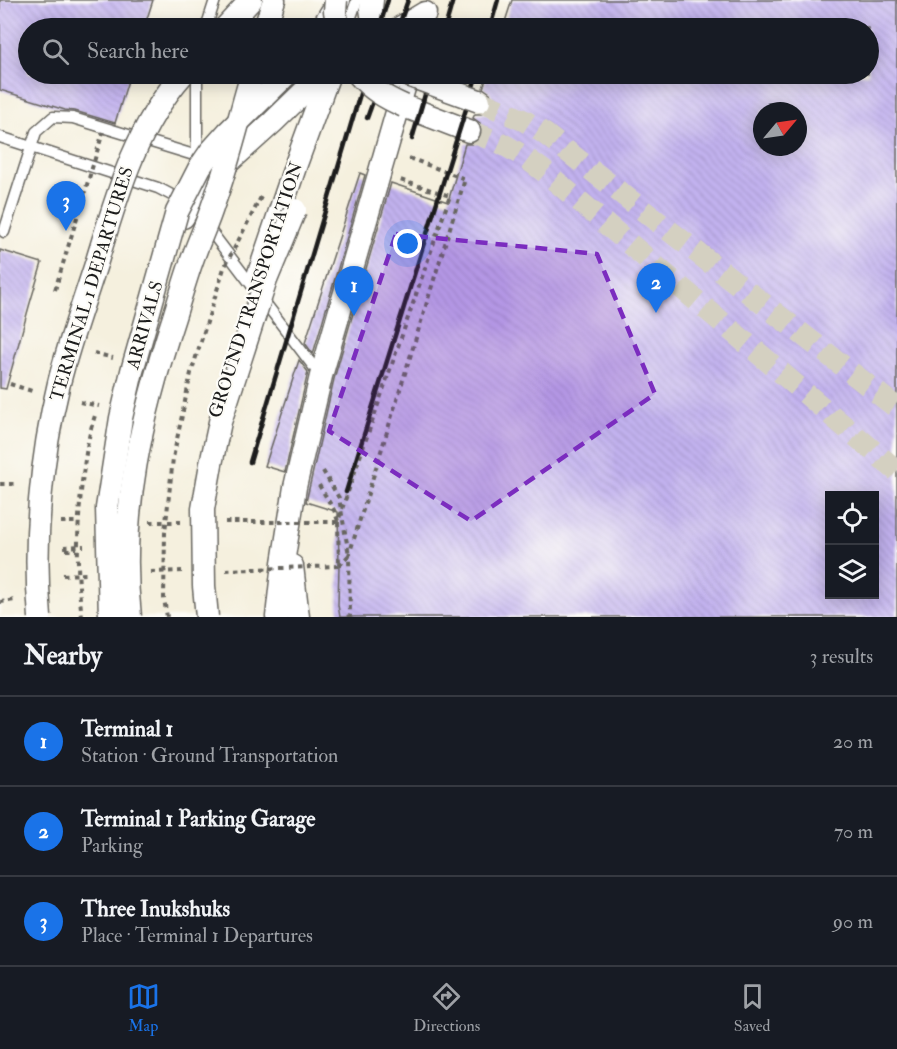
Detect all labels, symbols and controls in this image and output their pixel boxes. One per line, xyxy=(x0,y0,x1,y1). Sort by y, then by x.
search box xyxy=(18,18,879,84)
icon: search xyxy=(39,35,72,68)
text: Search here xyxy=(87,37,189,65)
north arrow xyxy=(753,102,807,156)
street label: GROUND TRANSPORTATION xyxy=(204,159,308,421)
street label: TERMINAL 1 DEPARTURES xyxy=(45,164,139,404)
pin: 3 xyxy=(46,182,86,231)
your location xyxy=(393,229,422,258)
pin: 2 xyxy=(636,264,676,313)
pin: 1 xyxy=(334,266,374,316)
street label: ARRIVALS xyxy=(121,278,169,373)
map controls xyxy=(825,491,879,599)
button: locate xyxy=(825,491,879,545)
button: layers xyxy=(825,545,879,599)
text: Nearby xyxy=(24,640,102,672)
text: 3 results xyxy=(810,644,873,669)
text: Terminal 1 xyxy=(81,715,173,743)
text: 1 xyxy=(40,729,47,754)
text: 20 m xyxy=(833,729,873,754)
text: Station · Ground Transportation xyxy=(81,743,338,768)
text: Terminal 1 Parking Garage xyxy=(81,805,316,833)
text: 2 xyxy=(38,819,49,844)
text: 70 m xyxy=(834,819,873,844)
text: Parking xyxy=(81,833,143,858)
text: Three Inukshuks xyxy=(81,895,230,923)
text: 3 xyxy=(40,909,47,934)
text: 90 m xyxy=(833,909,873,934)
text: Place · Terminal 1 Departures xyxy=(81,923,313,948)
tab: Map xyxy=(127,980,160,1036)
tab: Directions xyxy=(413,980,480,1036)
tab: Saved xyxy=(734,980,770,1036)

